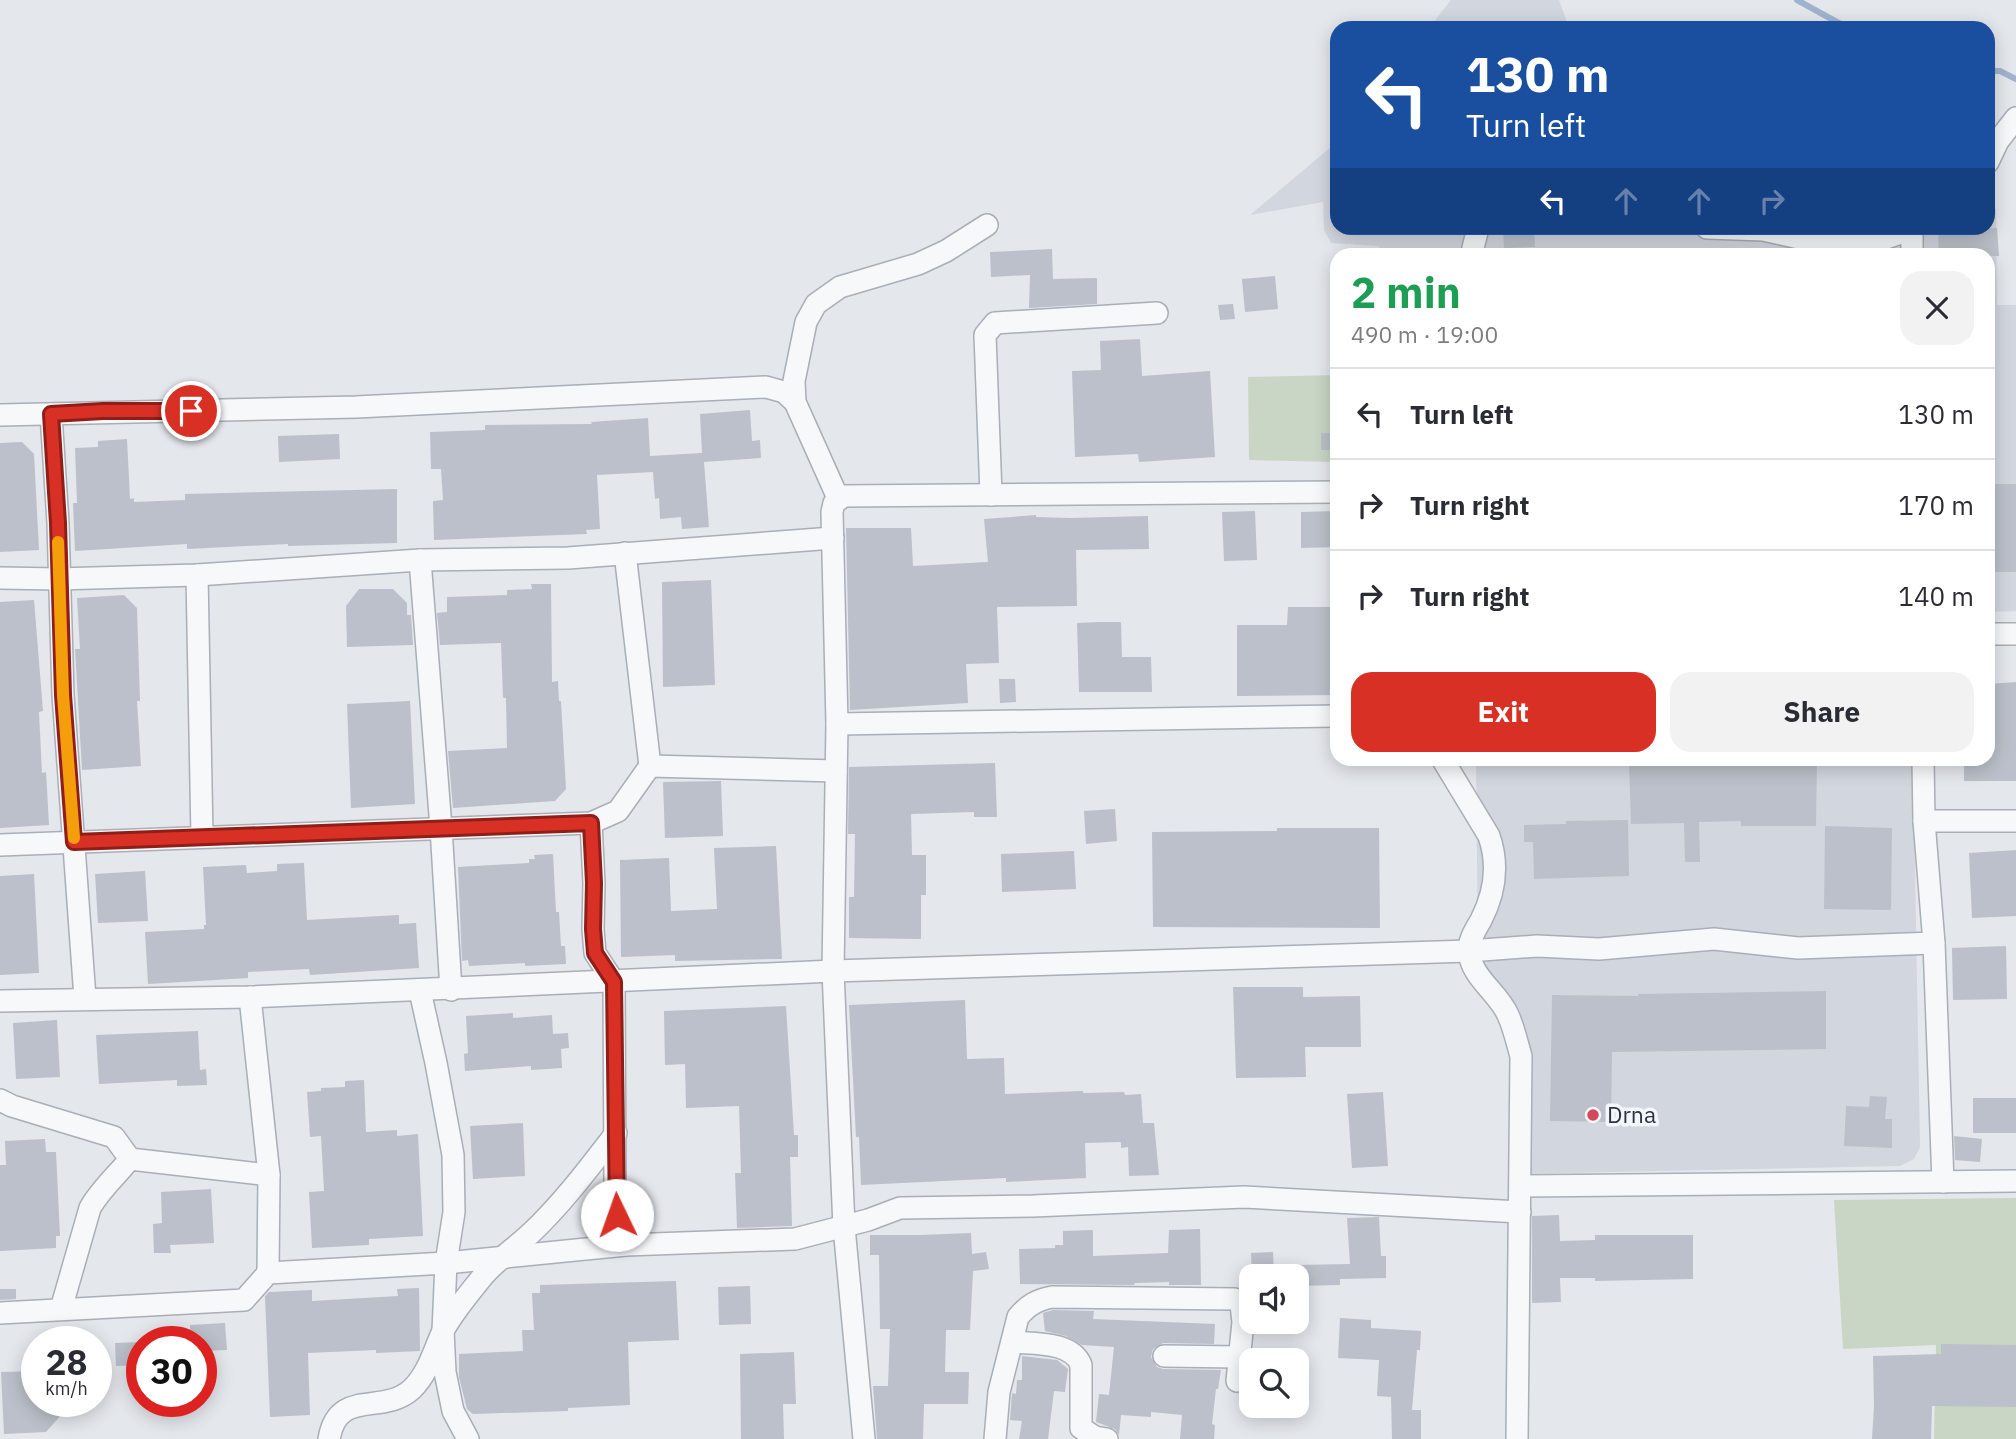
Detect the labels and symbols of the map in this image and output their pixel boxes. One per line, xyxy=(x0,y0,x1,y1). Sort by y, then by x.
pin xyxy=(161,381,221,441)
place label: Drna xyxy=(1607,1099,1656,1129)
marker: Drna xyxy=(1585,1107,1601,1123)
position arrow xyxy=(580,1178,654,1252)
speed limit sign: 30 xyxy=(126,1326,217,1417)

